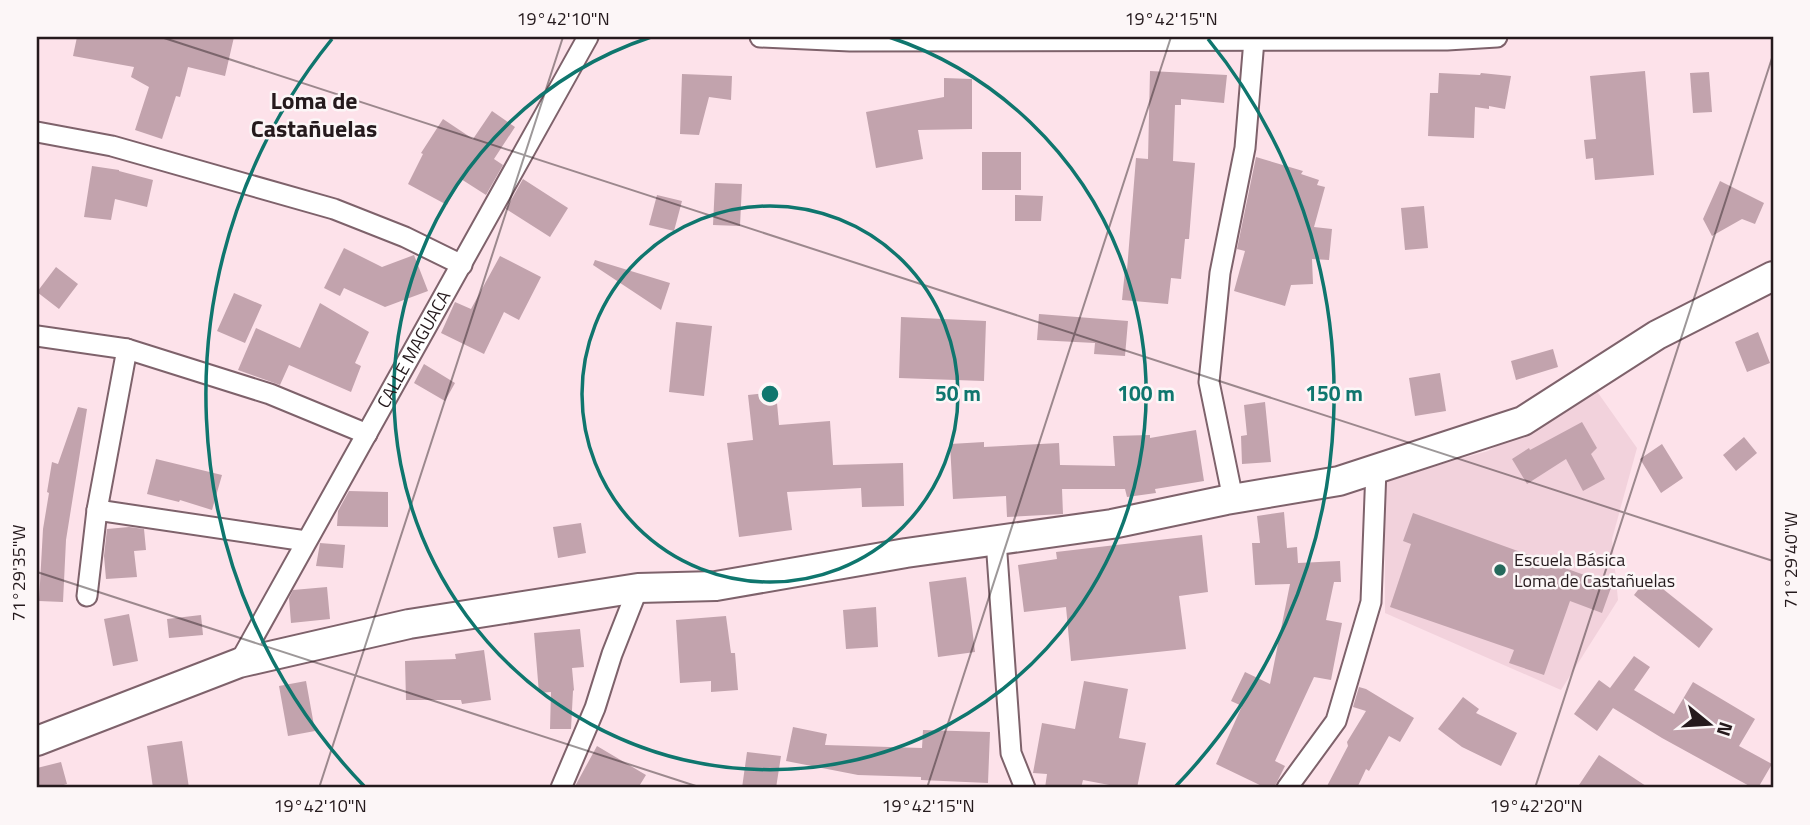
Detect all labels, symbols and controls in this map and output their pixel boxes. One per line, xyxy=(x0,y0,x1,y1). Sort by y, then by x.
text: 19°42'10"N xyxy=(516,5,610,32)
text: 19°42'15"N xyxy=(1124,5,1218,32)
district label: Loma de Castañuelas xyxy=(251,82,377,146)
street label: CALLE MAGUACA xyxy=(370,285,457,413)
text: 50 m xyxy=(935,377,981,409)
text: 100 m xyxy=(1117,377,1175,409)
text: 150 m xyxy=(1305,377,1363,409)
centre of rings xyxy=(758,382,782,406)
text: 71°29'40"W xyxy=(1777,511,1804,608)
text: 71°29'35"W xyxy=(5,524,32,621)
place label: Escuela Básica Loma de Castañuelas xyxy=(1514,546,1675,594)
marker: Escuela Básica Loma de Castañuelas xyxy=(1492,562,1508,578)
north arrow xyxy=(1674,688,1744,758)
text: N xyxy=(1710,719,1741,740)
text: 19°42'10"N xyxy=(273,792,367,819)
text: 19°42'15"N xyxy=(881,792,975,819)
text: 19°42'20"N xyxy=(1489,792,1583,819)

